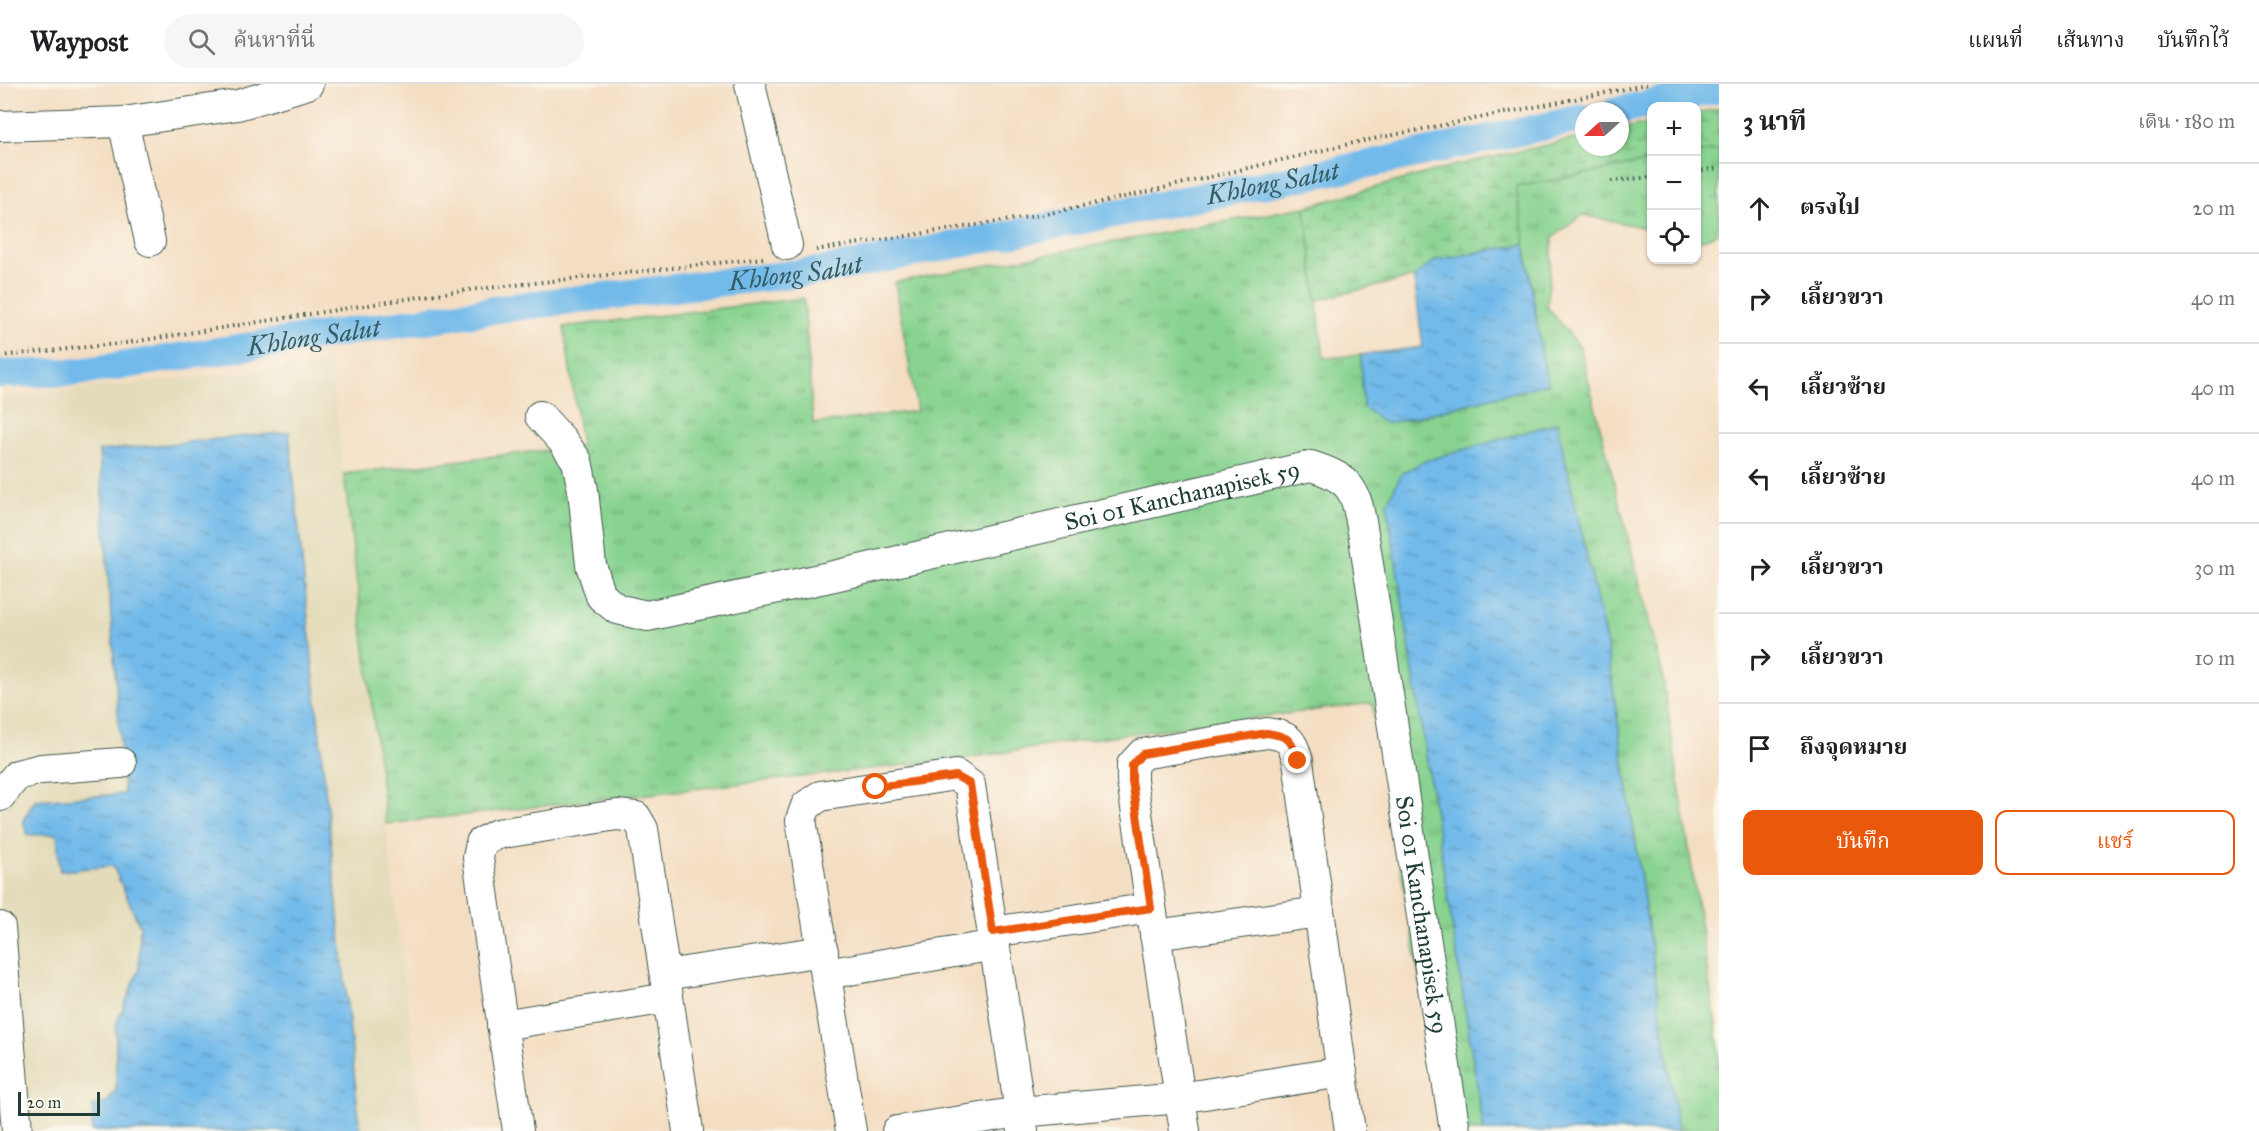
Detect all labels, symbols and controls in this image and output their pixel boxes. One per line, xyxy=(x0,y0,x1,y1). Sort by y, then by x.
search box xyxy=(164,14,584,68)
text: Waypost xyxy=(30,24,128,59)
icon: search xyxy=(185,25,218,58)
text: ค้นหาที่นี่ xyxy=(233,26,315,53)
text: แผนที่ xyxy=(1968,27,2023,53)
text: เส้นทาง xyxy=(2056,27,2124,53)
text: บันทึกไว้ xyxy=(2157,27,2229,53)
north arrow xyxy=(1575,102,1629,156)
map controls xyxy=(1647,102,1701,264)
button: + xyxy=(1647,102,1701,156)
text: 3 นาที xyxy=(1743,105,1807,137)
text: เดิน · 180 m xyxy=(2138,109,2235,133)
water label: Khlong Salut xyxy=(1201,154,1344,212)
button: − xyxy=(1647,156,1701,210)
icon: ahead xyxy=(1743,192,1776,225)
text: ตรงไป xyxy=(1800,193,1860,220)
text: 20 m xyxy=(2192,196,2235,220)
button: locate xyxy=(1647,210,1701,264)
water label: Khlong Salut xyxy=(725,247,867,298)
icon: right xyxy=(1743,282,1776,315)
text: เลี้ยวขวา xyxy=(1800,283,1884,310)
text: 40 m xyxy=(2191,286,2235,310)
water label: Khlong Salut xyxy=(242,311,384,363)
icon: left xyxy=(1743,372,1776,405)
text: เลี้ยวซ้าย xyxy=(1800,373,1886,400)
text: 40 m xyxy=(2191,376,2235,400)
street label: Soi 01 Kanchanapisek 59 xyxy=(1062,454,1303,537)
icon: left xyxy=(1743,462,1776,495)
text: เลี้ยวซ้าย xyxy=(1800,463,1886,490)
text: 40 m xyxy=(2191,466,2235,490)
icon: right xyxy=(1743,552,1776,585)
text: เลี้ยวขวา xyxy=(1800,553,1884,580)
text: 30 m xyxy=(2194,556,2235,580)
icon: right xyxy=(1743,642,1776,675)
text: เลี้ยวขวา xyxy=(1800,643,1884,670)
text: 10 m xyxy=(2194,646,2235,670)
icon: arrive xyxy=(1743,732,1776,765)
text: ถึงจุดหมาย xyxy=(1800,733,1907,760)
route end xyxy=(1284,747,1310,773)
route start xyxy=(862,773,888,799)
street label: Soi 01 Kanchanapisek 59 xyxy=(1389,793,1455,1036)
button: บันทึก xyxy=(1743,810,1983,875)
button: แชร์ xyxy=(1995,810,2235,875)
scale bar xyxy=(18,1089,100,1116)
text: 20 m xyxy=(27,1093,61,1112)

